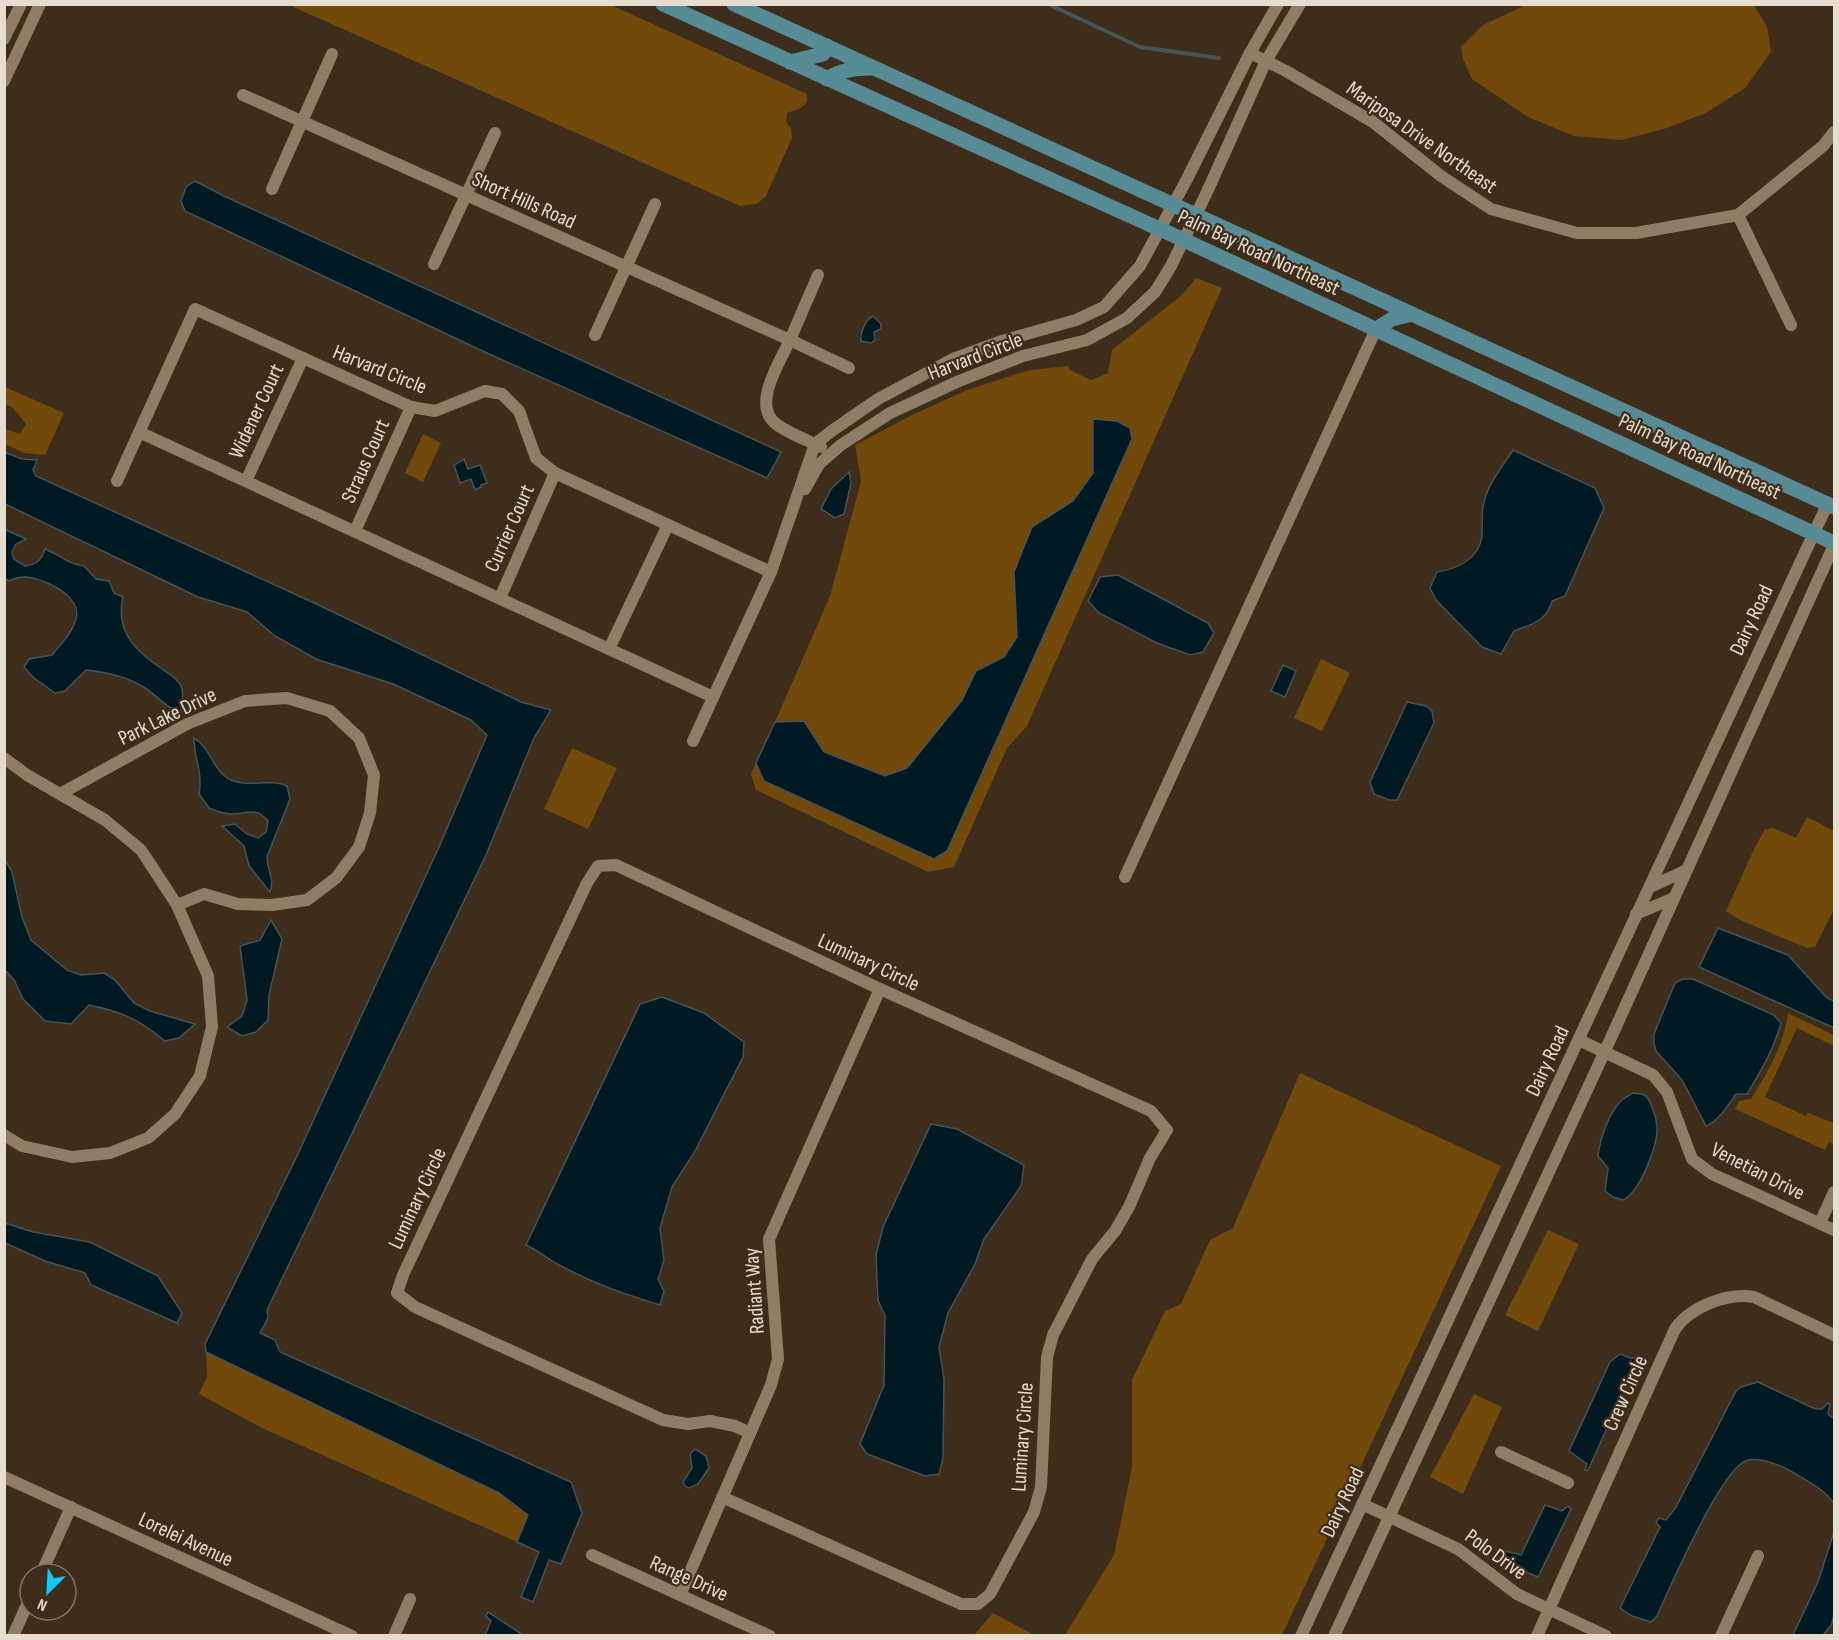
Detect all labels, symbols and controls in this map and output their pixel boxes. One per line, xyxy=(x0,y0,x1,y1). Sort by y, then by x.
street label: Mariposa Drive Northeast xyxy=(1341,76,1502,199)
street label: Short Hills Road xyxy=(468,166,580,234)
street label: Palm Bay Road Northeast xyxy=(1174,204,1344,301)
street label: Harvard Circle xyxy=(924,327,1026,386)
street label: Harvard Circle xyxy=(329,339,430,400)
street label: Widener Court xyxy=(224,360,289,463)
street label: Palm Bay Road Northeast xyxy=(1615,408,1785,505)
street label: Straus Court xyxy=(336,415,395,507)
street label: Currier Court xyxy=(479,481,540,576)
street label: Dairy Road xyxy=(1724,581,1779,659)
street label: Park Lake Drive xyxy=(114,682,220,751)
street label: Luminary Circle xyxy=(814,928,924,997)
street label: Dairy Road xyxy=(1520,1022,1575,1100)
street label: Venetian Drive xyxy=(1707,1137,1809,1206)
street label: Luminary Circle xyxy=(383,1143,452,1253)
street label: Radiant Way xyxy=(739,1247,770,1335)
street label: Crew Circle xyxy=(1598,1352,1653,1435)
street label: Luminary Circle xyxy=(1006,1382,1039,1492)
street label: Dairy Road xyxy=(1315,1463,1370,1541)
street label: Lorelei Avenue xyxy=(135,1507,237,1572)
street label: Polo Drive xyxy=(1460,1524,1531,1585)
street label: Range Drive xyxy=(646,1550,732,1607)
north arrow xyxy=(18,1562,78,1622)
text: N xyxy=(35,1594,50,1615)

